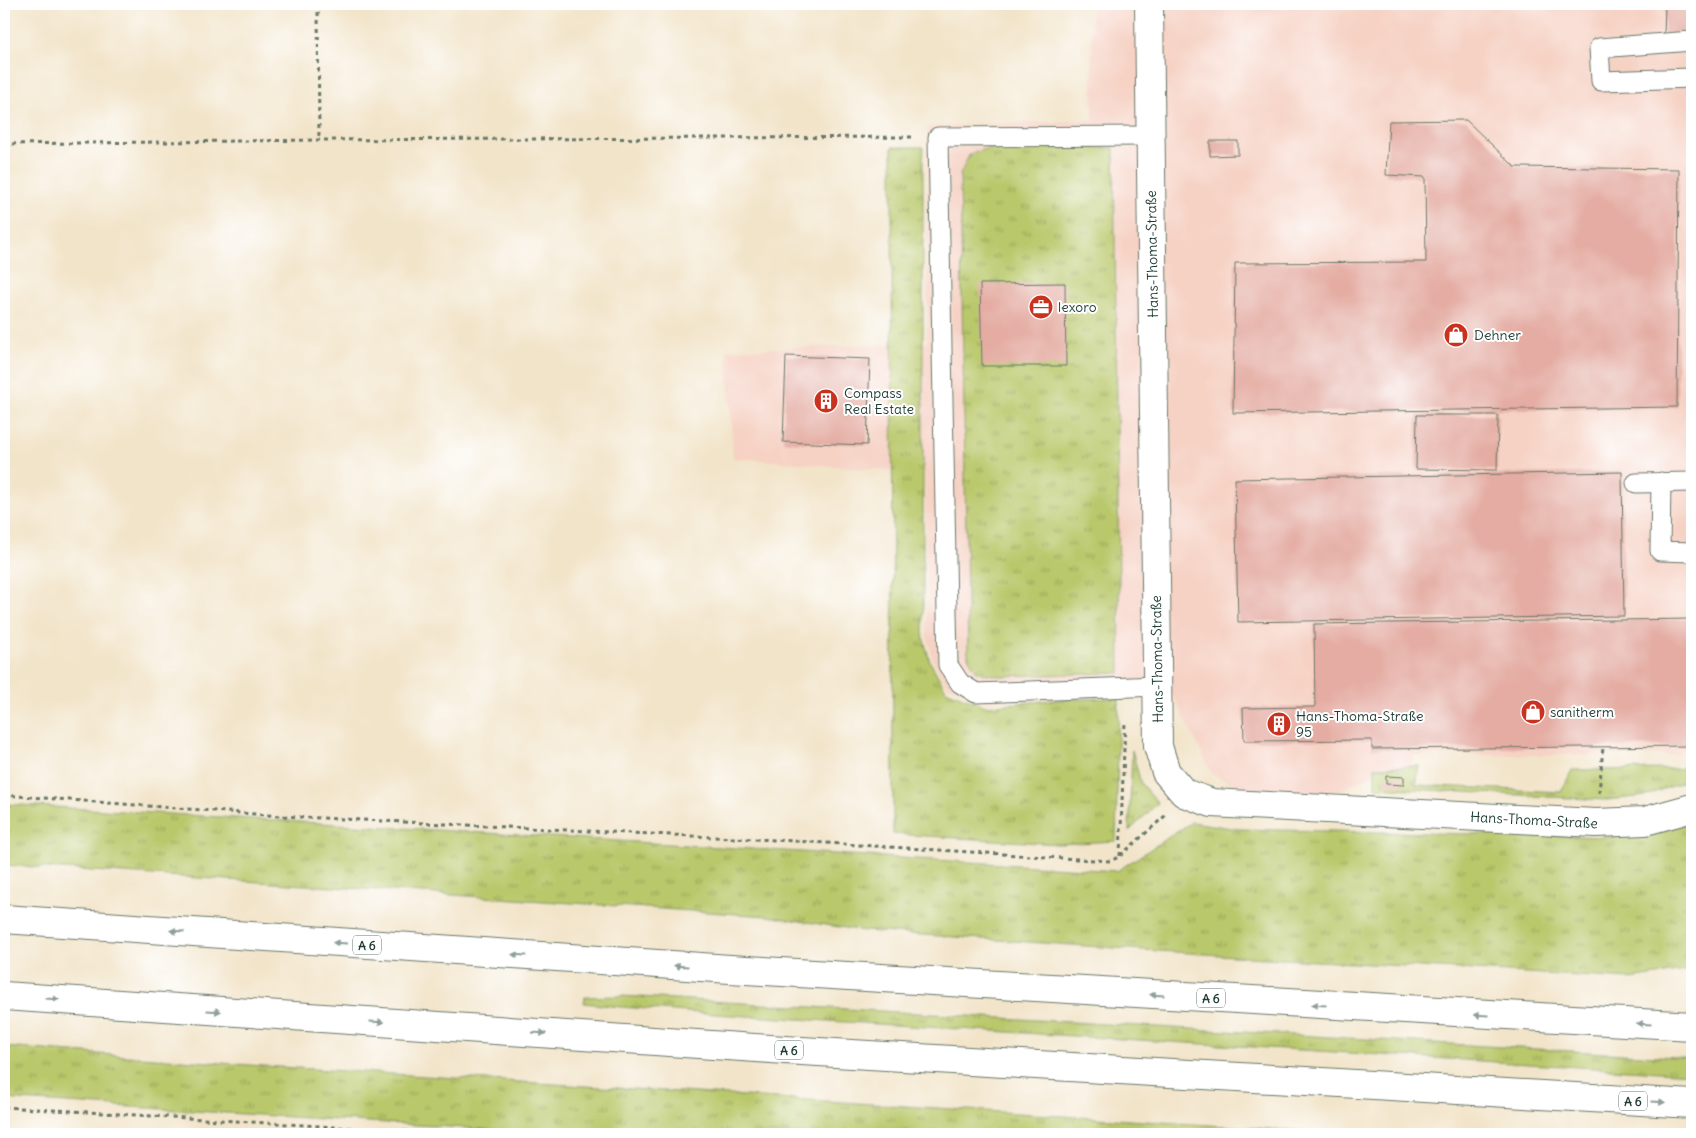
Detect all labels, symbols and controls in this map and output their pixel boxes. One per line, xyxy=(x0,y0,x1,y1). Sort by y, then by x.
street label: Hans-Thoma-Straße xyxy=(1142,190,1162,318)
office icon: lexoro xyxy=(1028,294,1054,320)
place label: lexoro xyxy=(1058,298,1097,316)
shop icon: Dehner xyxy=(1443,322,1469,348)
place label: Dehner xyxy=(1474,326,1521,344)
place label: Compass Real Estate xyxy=(844,384,914,418)
building icon: Compass Real Estate xyxy=(813,388,839,414)
street label: Hans-Thoma-Straße xyxy=(1147,595,1167,723)
shop icon: sanitherm xyxy=(1520,699,1546,725)
place label: sanitherm xyxy=(1550,703,1614,721)
place label: Hans-Thoma-Straße 95 xyxy=(1296,707,1424,741)
building icon: Hans-Thoma-Straße 95 xyxy=(1266,711,1292,737)
street label: Hans-Thoma-Straße xyxy=(1470,808,1598,832)
one-way arrow xyxy=(169,927,185,935)
road number: A 6 xyxy=(353,936,381,954)
one-way arrow xyxy=(331,939,347,947)
one-way arrow xyxy=(511,951,527,959)
one-way arrow xyxy=(673,962,689,970)
road number: A 6 xyxy=(1197,988,1225,1008)
one-way arrow xyxy=(1149,991,1165,999)
one-way arrow xyxy=(45,996,61,1004)
one-way arrow xyxy=(1311,1000,1327,1008)
one-way arrow xyxy=(207,1007,223,1015)
one-way arrow xyxy=(1473,1010,1489,1018)
one-way arrow xyxy=(369,1018,385,1026)
one-way arrow xyxy=(1635,1020,1651,1028)
one-way arrow xyxy=(531,1029,547,1037)
road number: A 6 xyxy=(775,1040,803,1060)
road number: A 6 xyxy=(1619,1092,1647,1110)
one-way arrow xyxy=(1650,1098,1666,1106)

